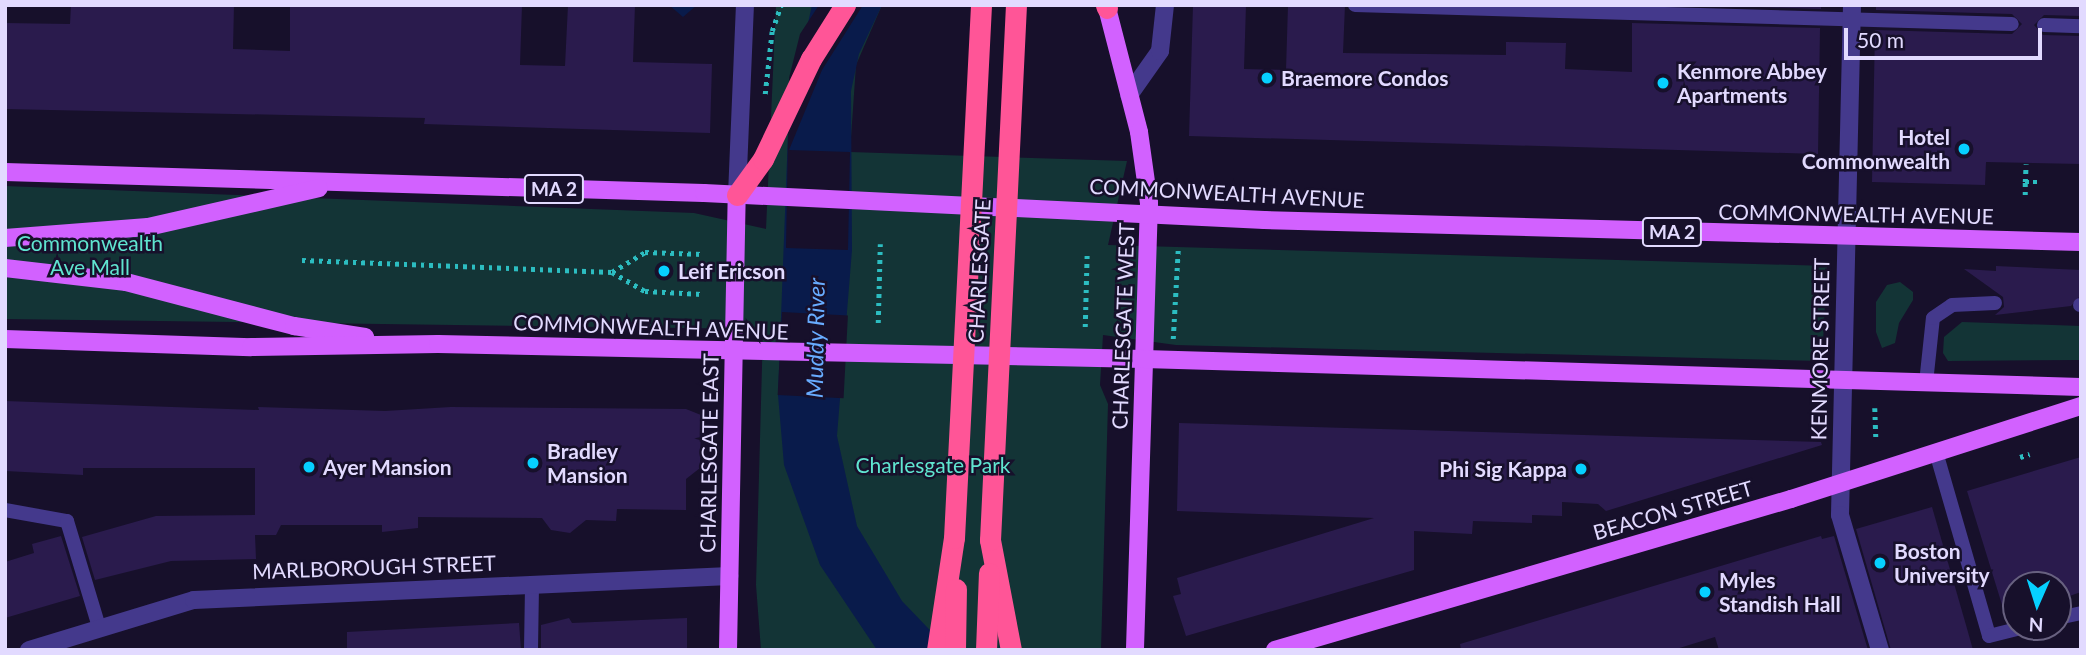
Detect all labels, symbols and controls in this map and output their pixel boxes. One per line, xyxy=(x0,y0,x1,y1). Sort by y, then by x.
scale bar xyxy=(1848,14,2046,58)
text: 50 m xyxy=(1857,27,1904,52)
place label: Kenmore Abbey Apartments xyxy=(1677,58,1828,108)
place label: Braemore Condos xyxy=(1281,65,1448,91)
marker: Braemore Condos xyxy=(1259,70,1275,86)
marker: Kenmore Abbey Apartments xyxy=(1655,75,1671,91)
place label: Hotel Commonwealth xyxy=(1802,124,1950,174)
marker: Hotel Commonwealth xyxy=(1956,141,1972,157)
street label: COMMONWEALTH AVENUE xyxy=(1088,173,1366,213)
road number: MA 2 xyxy=(522,174,586,204)
street label: CHARLESGATE xyxy=(963,198,995,344)
street label: COMMONWEALTH AVENUE xyxy=(1718,199,1994,229)
road number: MA 2 xyxy=(1640,216,1704,248)
street label: CHARLESGATE WEST xyxy=(1107,222,1139,430)
park label: Commonwealth Ave Mall xyxy=(17,230,163,280)
street label: KENMORE STREET xyxy=(1806,257,1834,441)
place label: Leif Ericson xyxy=(678,258,786,284)
marker: Leif Ericson xyxy=(656,263,672,279)
water label: Muddy River xyxy=(800,277,830,399)
street label: COMMONWEALTH AVENUE xyxy=(513,310,789,344)
street label: CHARLESGATE EAST xyxy=(695,353,723,553)
place label: Bradley Mansion xyxy=(547,438,628,488)
park label: Charlesgate Park xyxy=(855,452,1011,478)
place label: Ayer Mansion xyxy=(323,454,452,480)
marker: Bradley Mansion xyxy=(525,455,541,471)
place label: Phi Sig Kappa xyxy=(1439,456,1567,482)
marker: Ayer Mansion xyxy=(301,459,317,475)
marker: Phi Sig Kappa xyxy=(1573,461,1589,477)
street label: BEACON STREET xyxy=(1590,475,1756,545)
place label: Boston University xyxy=(1894,538,1990,588)
street label: MARLBOROUGH STREET xyxy=(252,550,496,584)
marker: Boston University xyxy=(1872,555,1888,571)
place label: Myles Standish Hall xyxy=(1719,567,1841,617)
north arrow xyxy=(2002,571,2072,641)
marker: Myles Standish Hall xyxy=(1697,584,1713,600)
text: N xyxy=(2028,614,2044,637)

